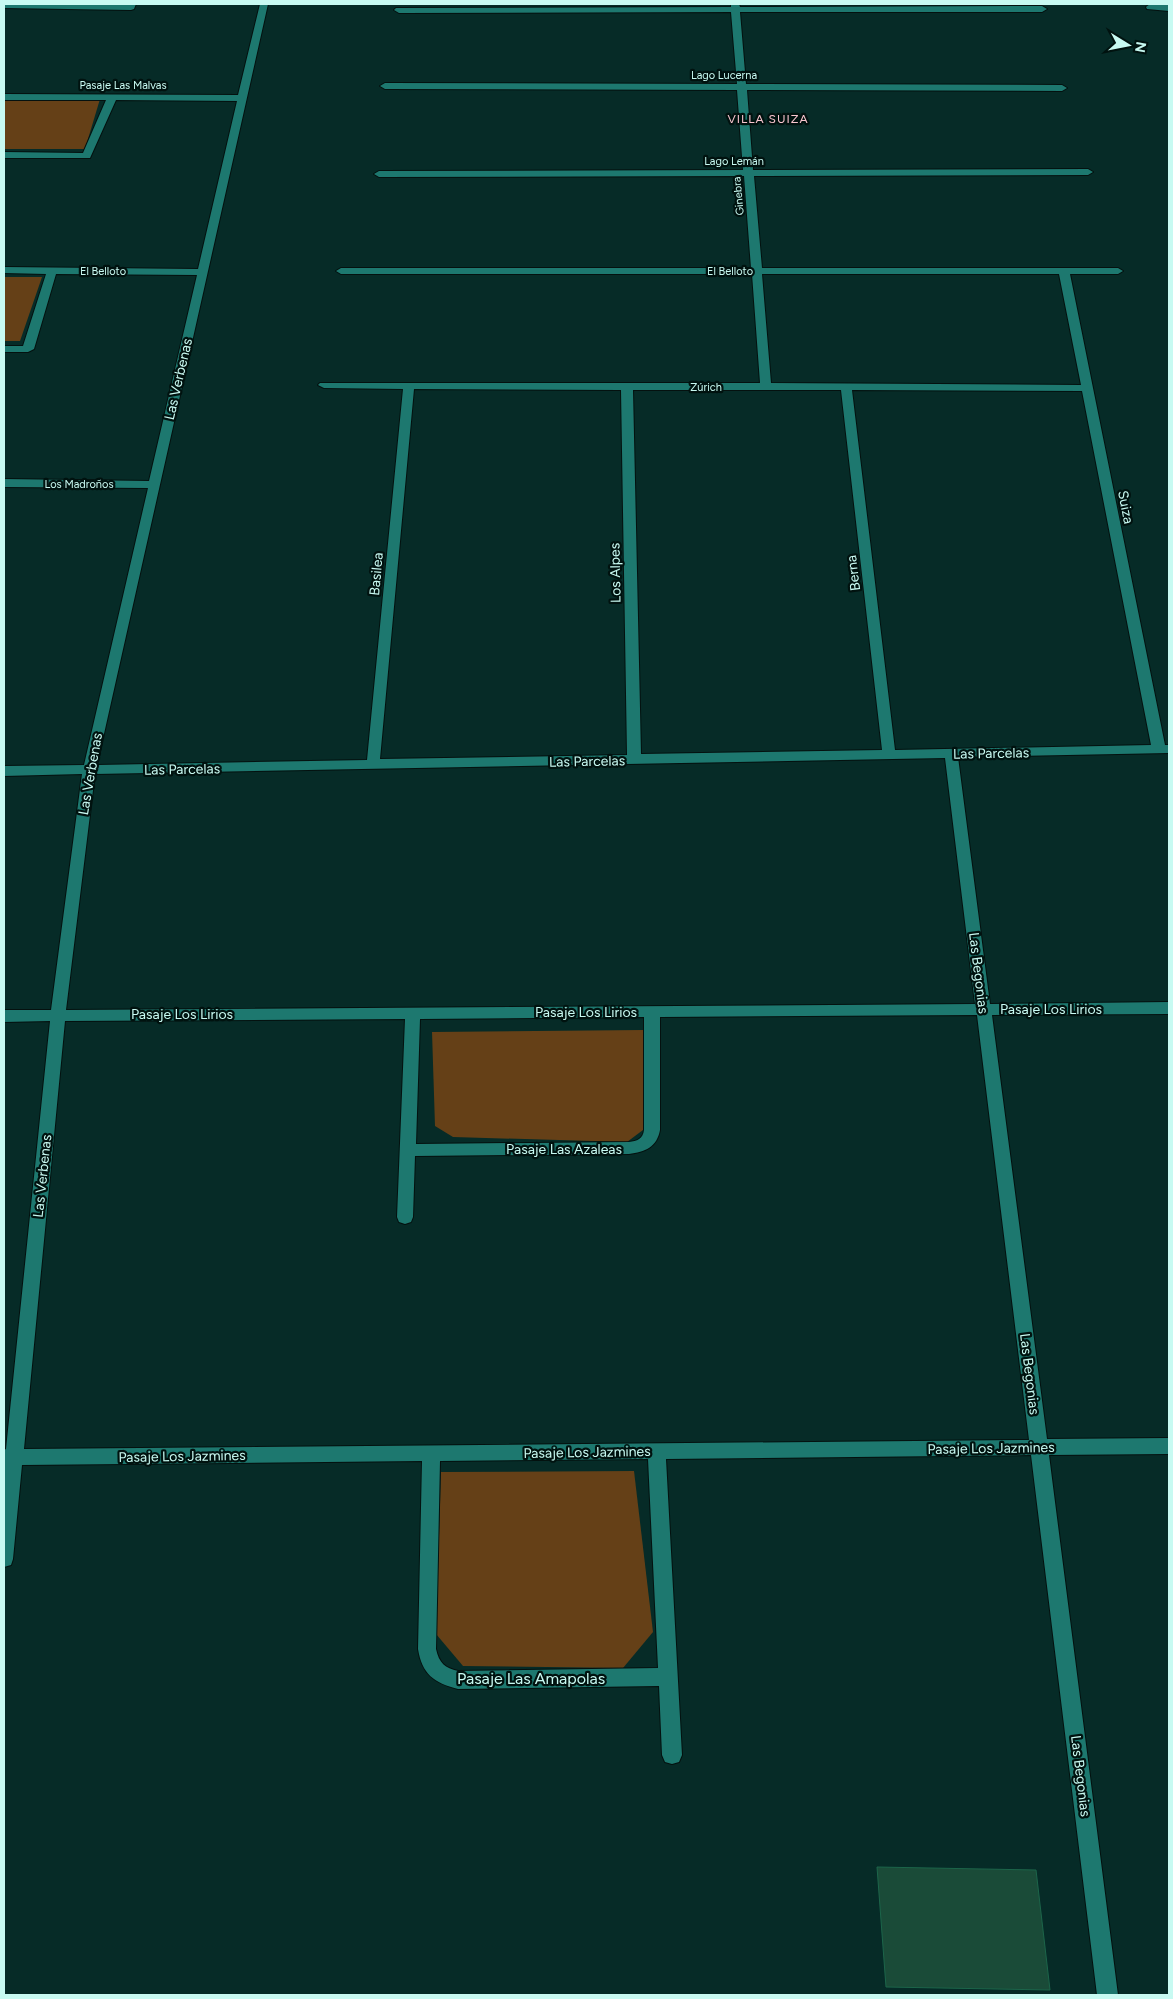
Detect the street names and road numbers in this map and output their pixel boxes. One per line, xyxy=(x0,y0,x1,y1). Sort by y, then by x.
street label: Lago Lucerna xyxy=(691,69,757,82)
street label: Pasaje Las Malvas xyxy=(79,79,167,92)
street label: Lago Lemán xyxy=(704,155,764,168)
street label: Ginebra xyxy=(730,176,747,216)
street label: El Belloto xyxy=(80,265,126,278)
street label: El Belloto xyxy=(707,265,753,278)
street label: Las Verbenas xyxy=(161,337,196,422)
street label: Zúrich xyxy=(690,381,722,394)
street label: Los Madroños xyxy=(44,478,114,491)
street label: Suiza xyxy=(1114,489,1137,525)
street label: Los Alpes xyxy=(606,543,625,603)
street label: Basilea xyxy=(366,552,387,596)
street label: Berna xyxy=(843,554,864,592)
street label: Las Verbenas xyxy=(75,732,106,817)
street label: Las Parcelas xyxy=(953,744,1029,763)
street label: Las Parcelas xyxy=(549,752,625,771)
street label: Las Parcelas xyxy=(144,760,220,779)
street label: Las Begonias xyxy=(965,931,992,1015)
street label: Pasaje Los Lirios xyxy=(1000,1001,1102,1018)
street label: Pasaje Los Lirios xyxy=(535,1004,637,1021)
street label: Pasaje Los Lirios xyxy=(131,1006,233,1023)
street label: Las Verbenas xyxy=(30,1134,55,1218)
street label: Pasaje Las Azaleas xyxy=(506,1141,622,1158)
street label: Las Begonias xyxy=(1016,1332,1043,1416)
street label: Pasaje Los Jazmines xyxy=(927,1439,1055,1458)
street label: Pasaje Los Jazmines xyxy=(523,1443,651,1462)
street label: Pasaje Los Jazmines xyxy=(118,1447,246,1466)
street label: Pasaje Las Amapolas xyxy=(457,1669,605,1688)
street label: Las Begonias xyxy=(1067,1734,1094,1818)

